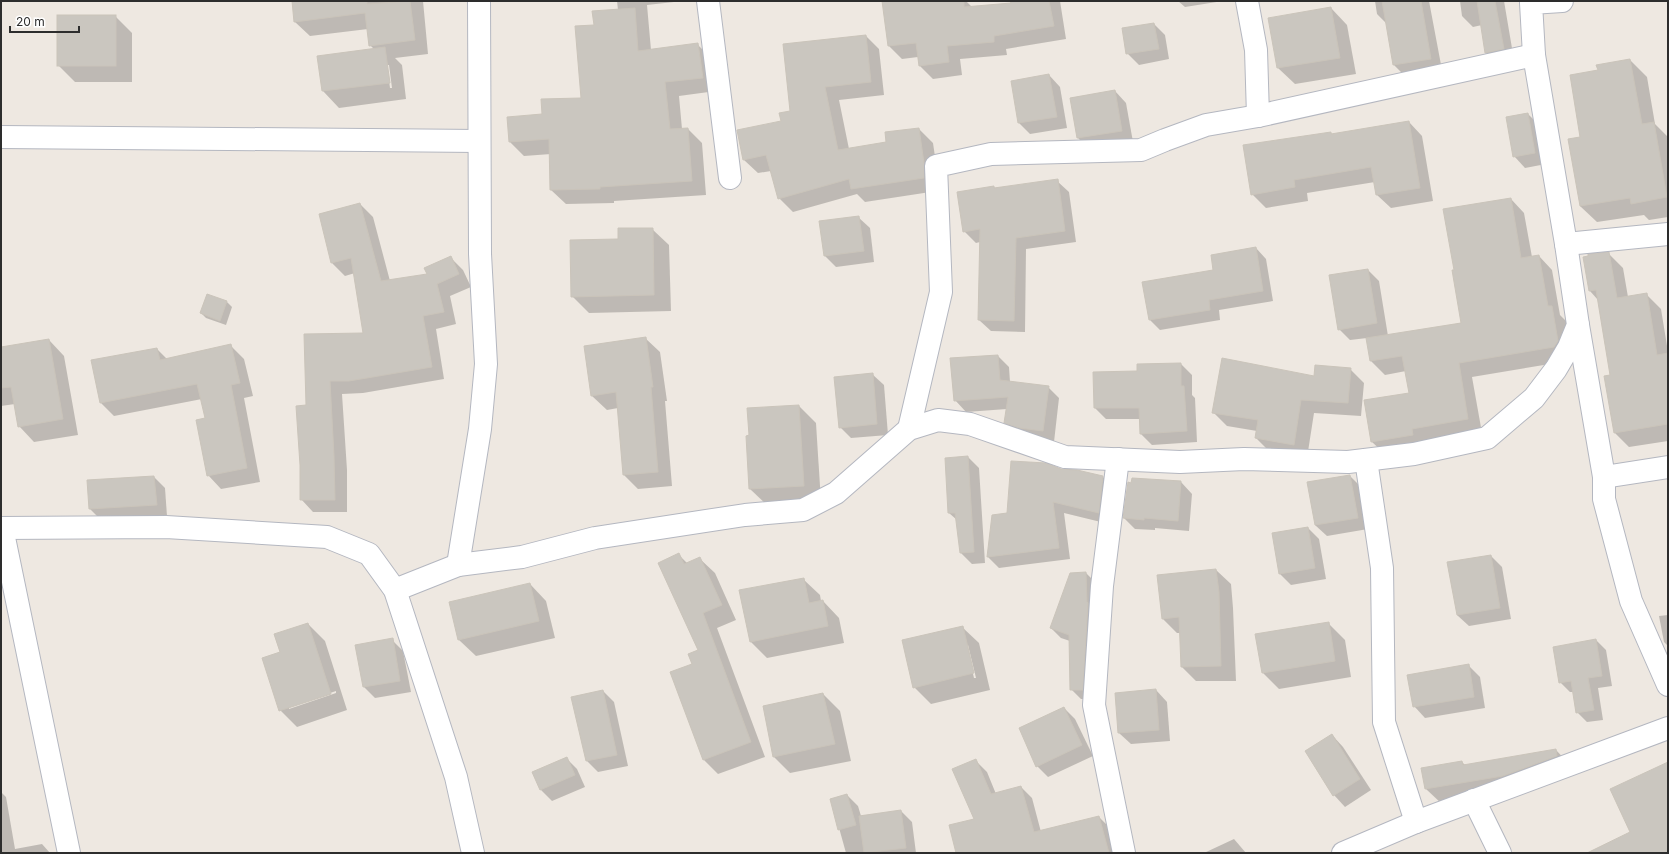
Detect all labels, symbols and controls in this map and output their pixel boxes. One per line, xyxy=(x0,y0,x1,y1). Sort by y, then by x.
scale bar xyxy=(10,8,79,34)
text: 20 m xyxy=(16,14,45,29)

